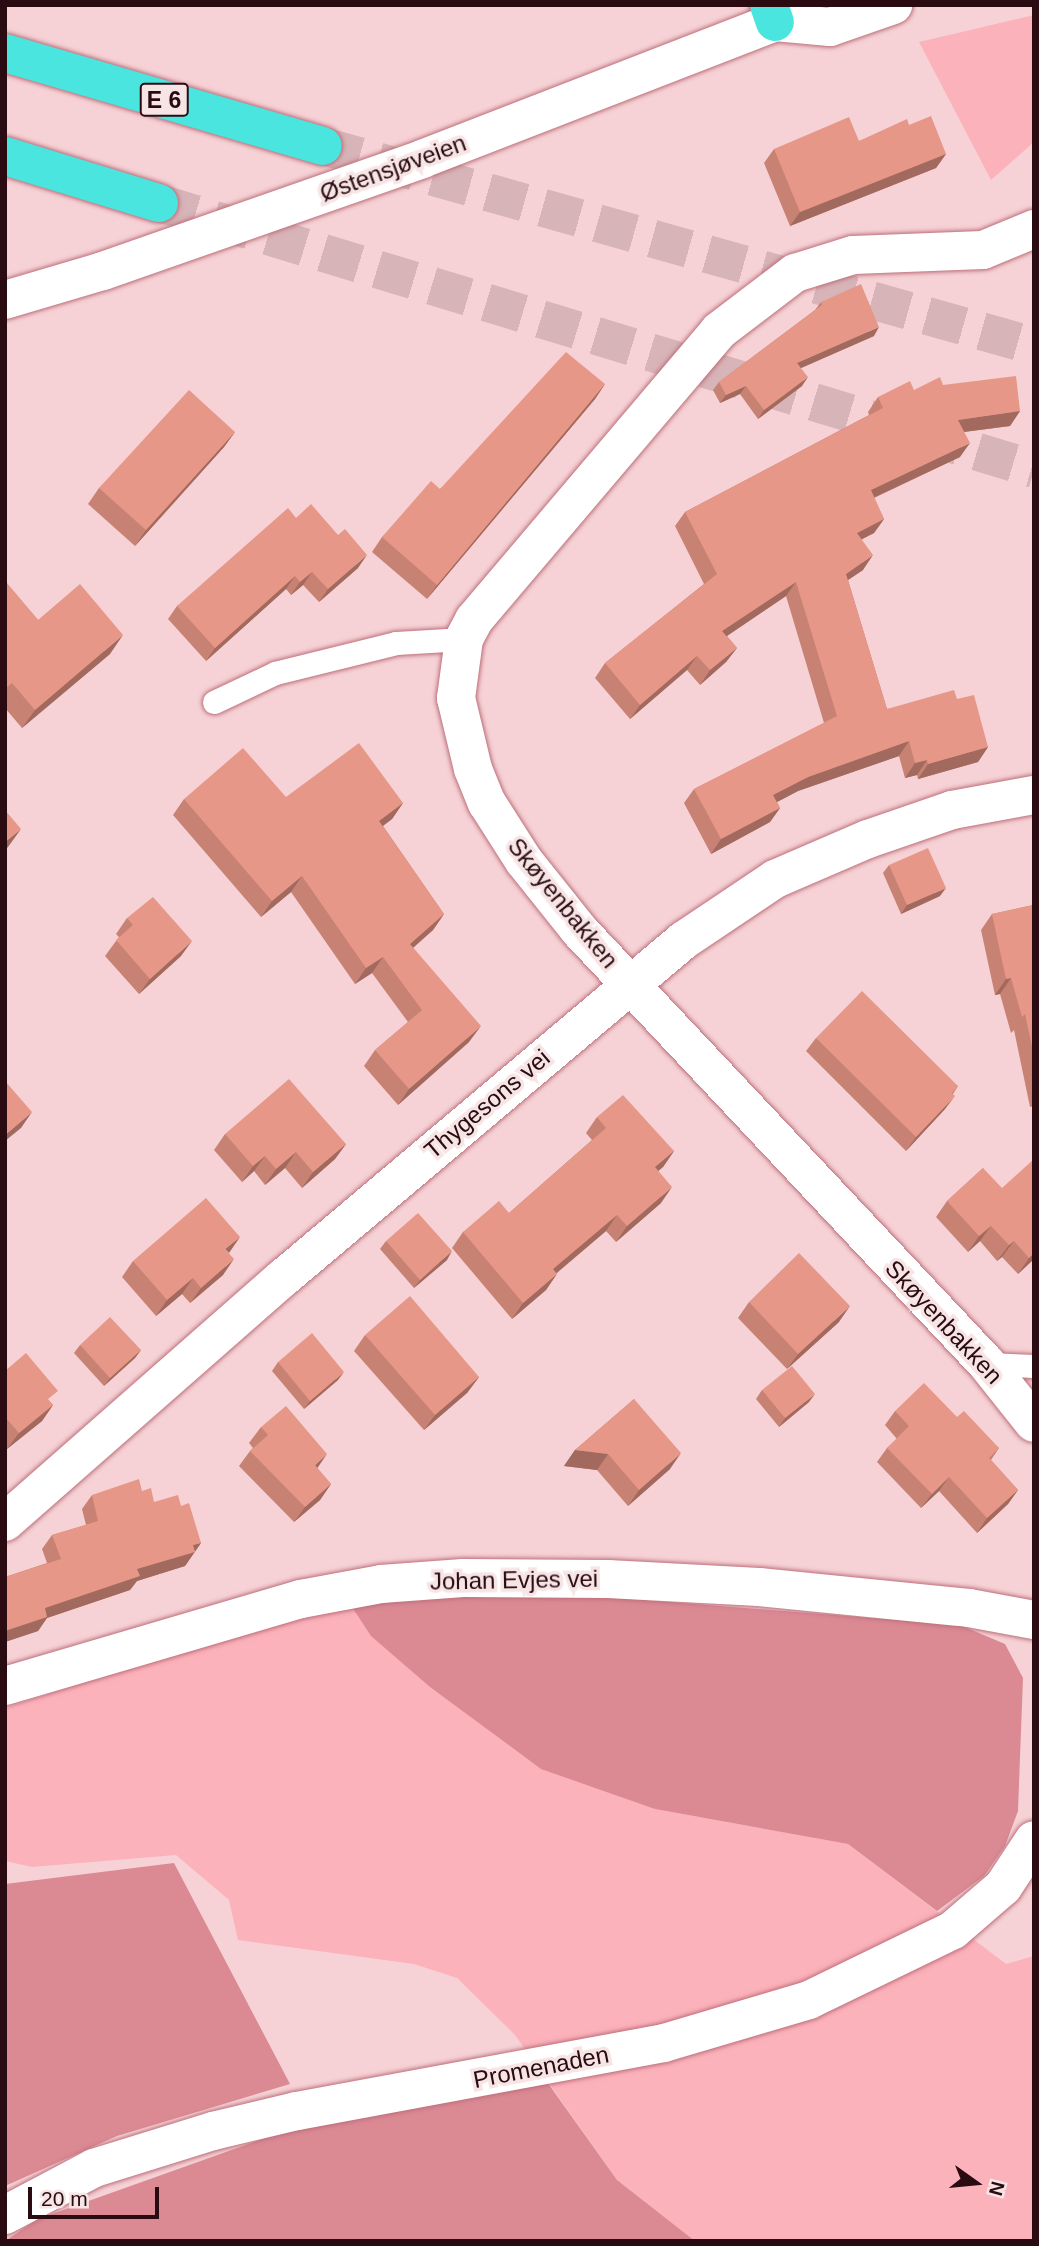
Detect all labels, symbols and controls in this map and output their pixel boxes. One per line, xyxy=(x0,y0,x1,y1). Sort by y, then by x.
road number: E 6 xyxy=(140,80,188,120)
street label: Østensjøveien xyxy=(316,128,470,208)
street label: Skøyenbakken xyxy=(502,832,624,974)
street label: Thygesons vei xyxy=(418,1043,556,1165)
street label: Skøyenbakken xyxy=(879,1254,1009,1390)
street label: Johan Evjes vei xyxy=(430,1564,598,1596)
street label: Promenaden xyxy=(471,2040,611,2094)
north arrow xyxy=(941,2148,1011,2218)
scale bar xyxy=(32,2172,163,2216)
text: N xyxy=(985,2179,1009,2198)
text: 20 m xyxy=(41,2187,88,2210)

